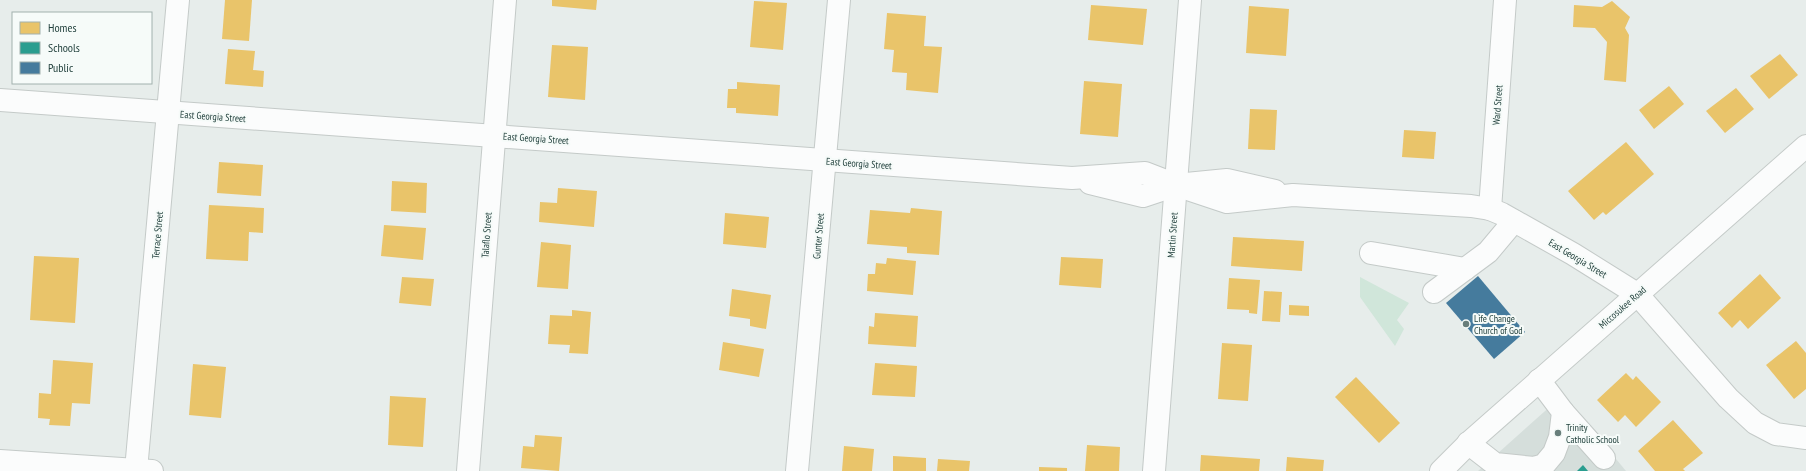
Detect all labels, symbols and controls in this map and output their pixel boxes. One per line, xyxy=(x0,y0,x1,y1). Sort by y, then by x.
legend xyxy=(12,12,152,84)
text: Homes xyxy=(48,20,76,35)
text: Schools xyxy=(48,40,80,55)
text: Public xyxy=(48,60,74,75)
street label: Ward Street xyxy=(1490,84,1505,126)
street label: East Georgia Street xyxy=(180,108,247,125)
street label: East Georgia Street xyxy=(503,130,570,147)
street label: East Georgia Street xyxy=(826,155,893,172)
street label: Terrace Street xyxy=(149,211,166,259)
street label: Talaflo Street xyxy=(478,211,495,258)
street label: Gunter Street xyxy=(810,212,827,260)
street label: Martin Street xyxy=(1164,212,1181,258)
street label: East Georgia Street xyxy=(1546,236,1610,281)
street label: Miccosukee Road xyxy=(1596,283,1649,331)
place label: Life Change Church of God xyxy=(1474,312,1523,337)
marker: Life Change Church of God xyxy=(1461,319,1471,329)
place label: Trinity Catholic School xyxy=(1566,421,1620,446)
marker: Trinity Catholic School xyxy=(1553,428,1563,438)

